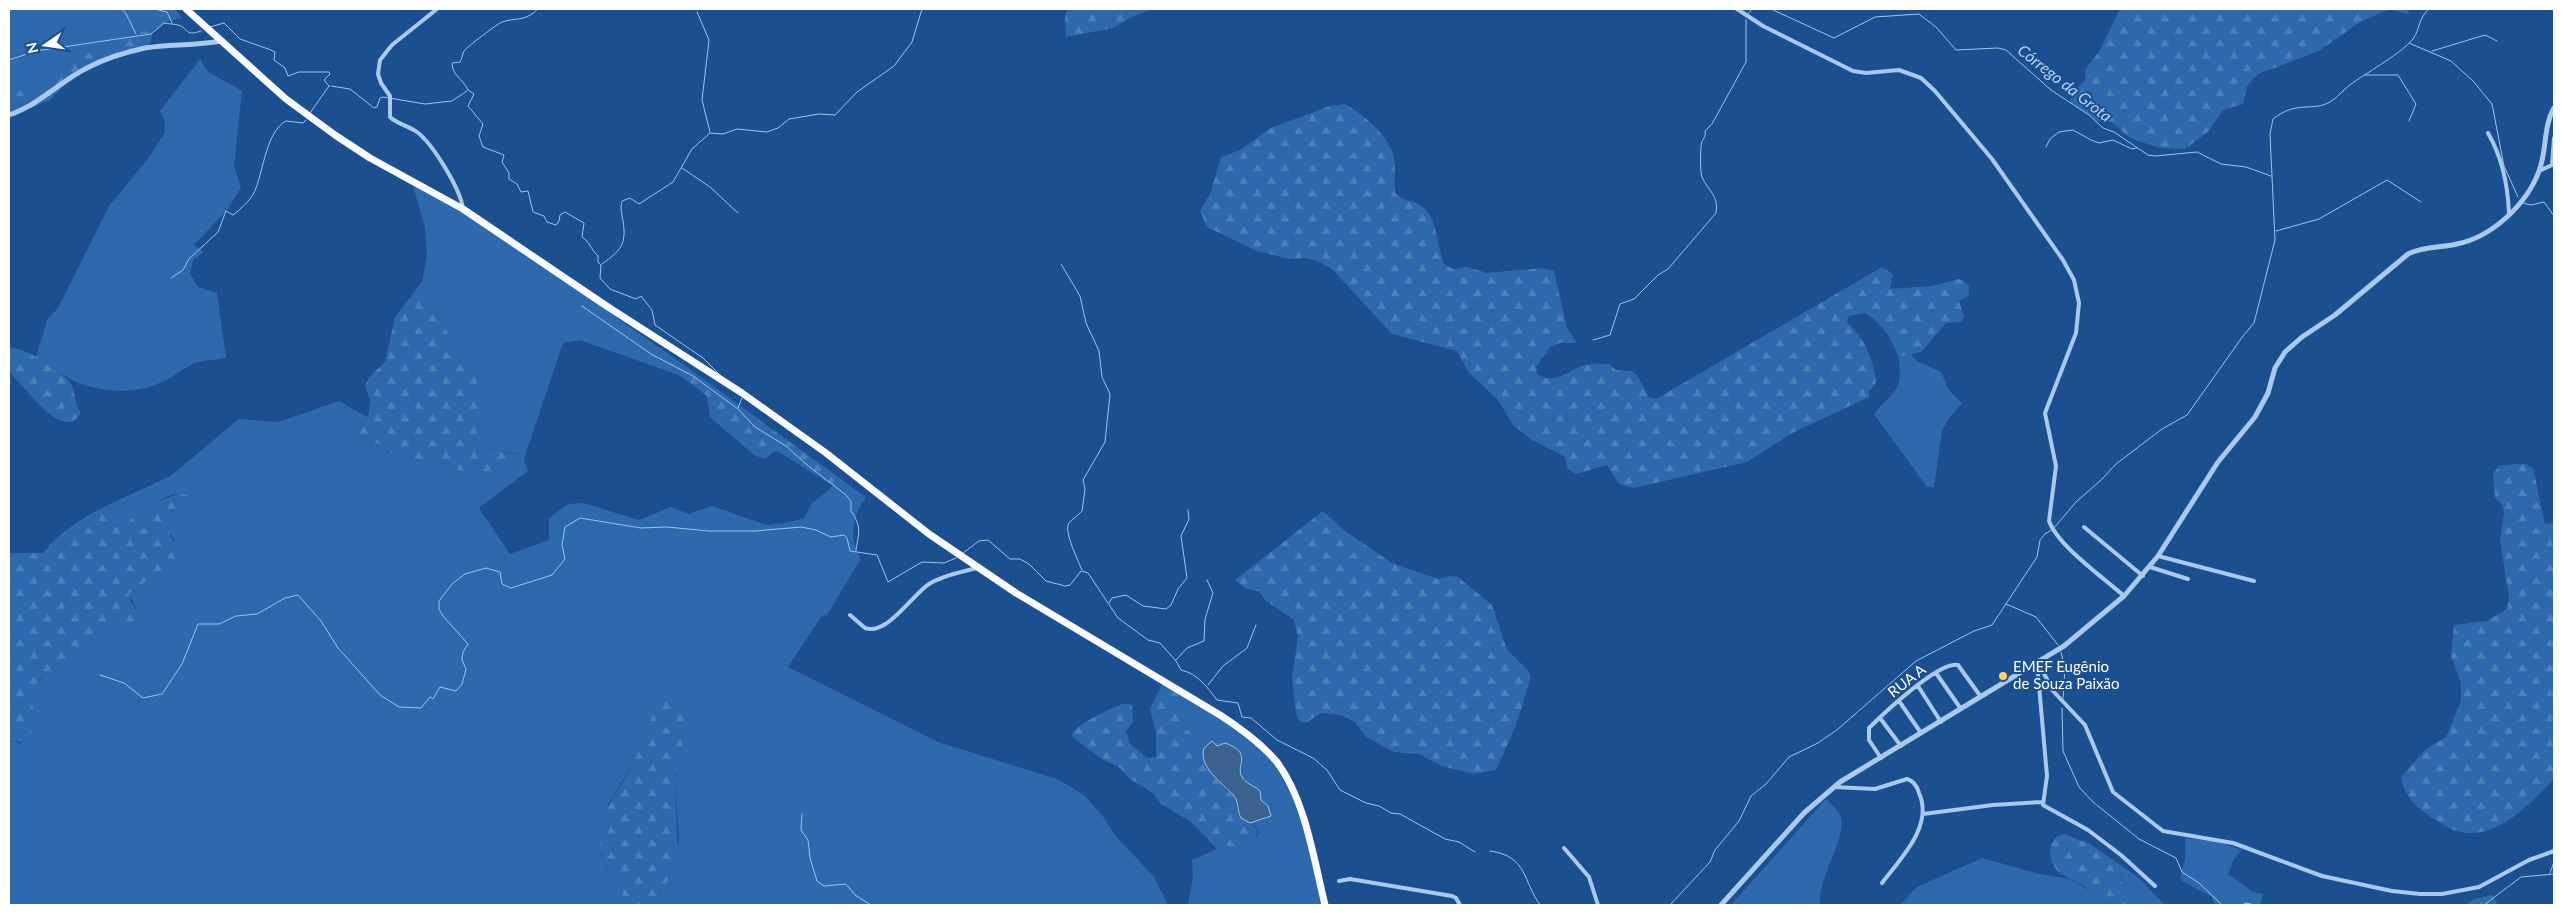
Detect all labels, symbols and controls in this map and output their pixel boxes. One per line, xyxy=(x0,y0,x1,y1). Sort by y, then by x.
north arrow xyxy=(20,20,70,70)
water label: Córrego da Grota xyxy=(2014,40,2116,125)
text: N xyxy=(22,41,41,55)
place label: EMEF Eugênio de Souza Paixão xyxy=(2013,657,2119,692)
street label: RUA A xyxy=(1884,659,1930,701)
marker: EMEF Eugênio de Souza Paixão xyxy=(1997,670,2009,682)

